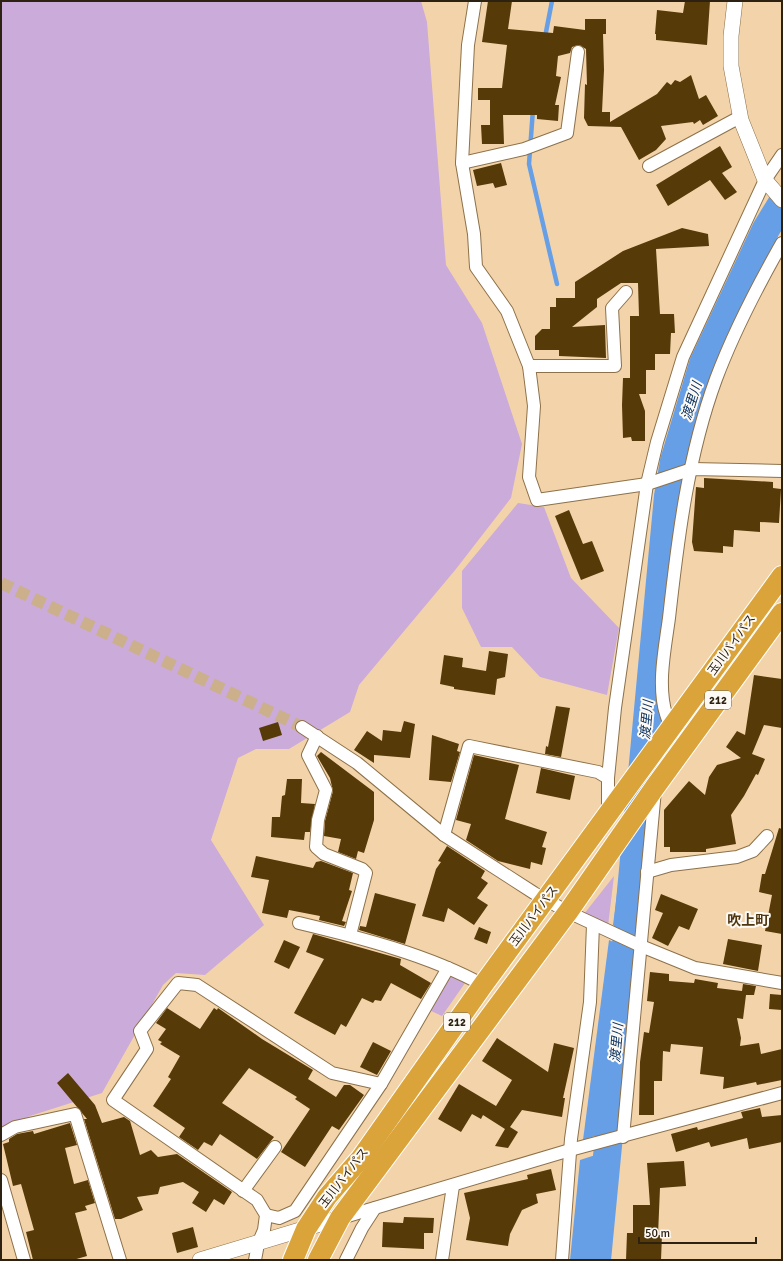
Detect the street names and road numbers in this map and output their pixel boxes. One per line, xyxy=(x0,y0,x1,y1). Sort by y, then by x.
street label: 玉川バイパス xyxy=(705,612,759,678)
road number: 212 xyxy=(705,691,731,709)
street label: 玉川バイパス xyxy=(506,883,562,949)
road number: 212 xyxy=(444,1013,470,1031)
street label: 玉川バイパス xyxy=(316,1145,372,1211)

